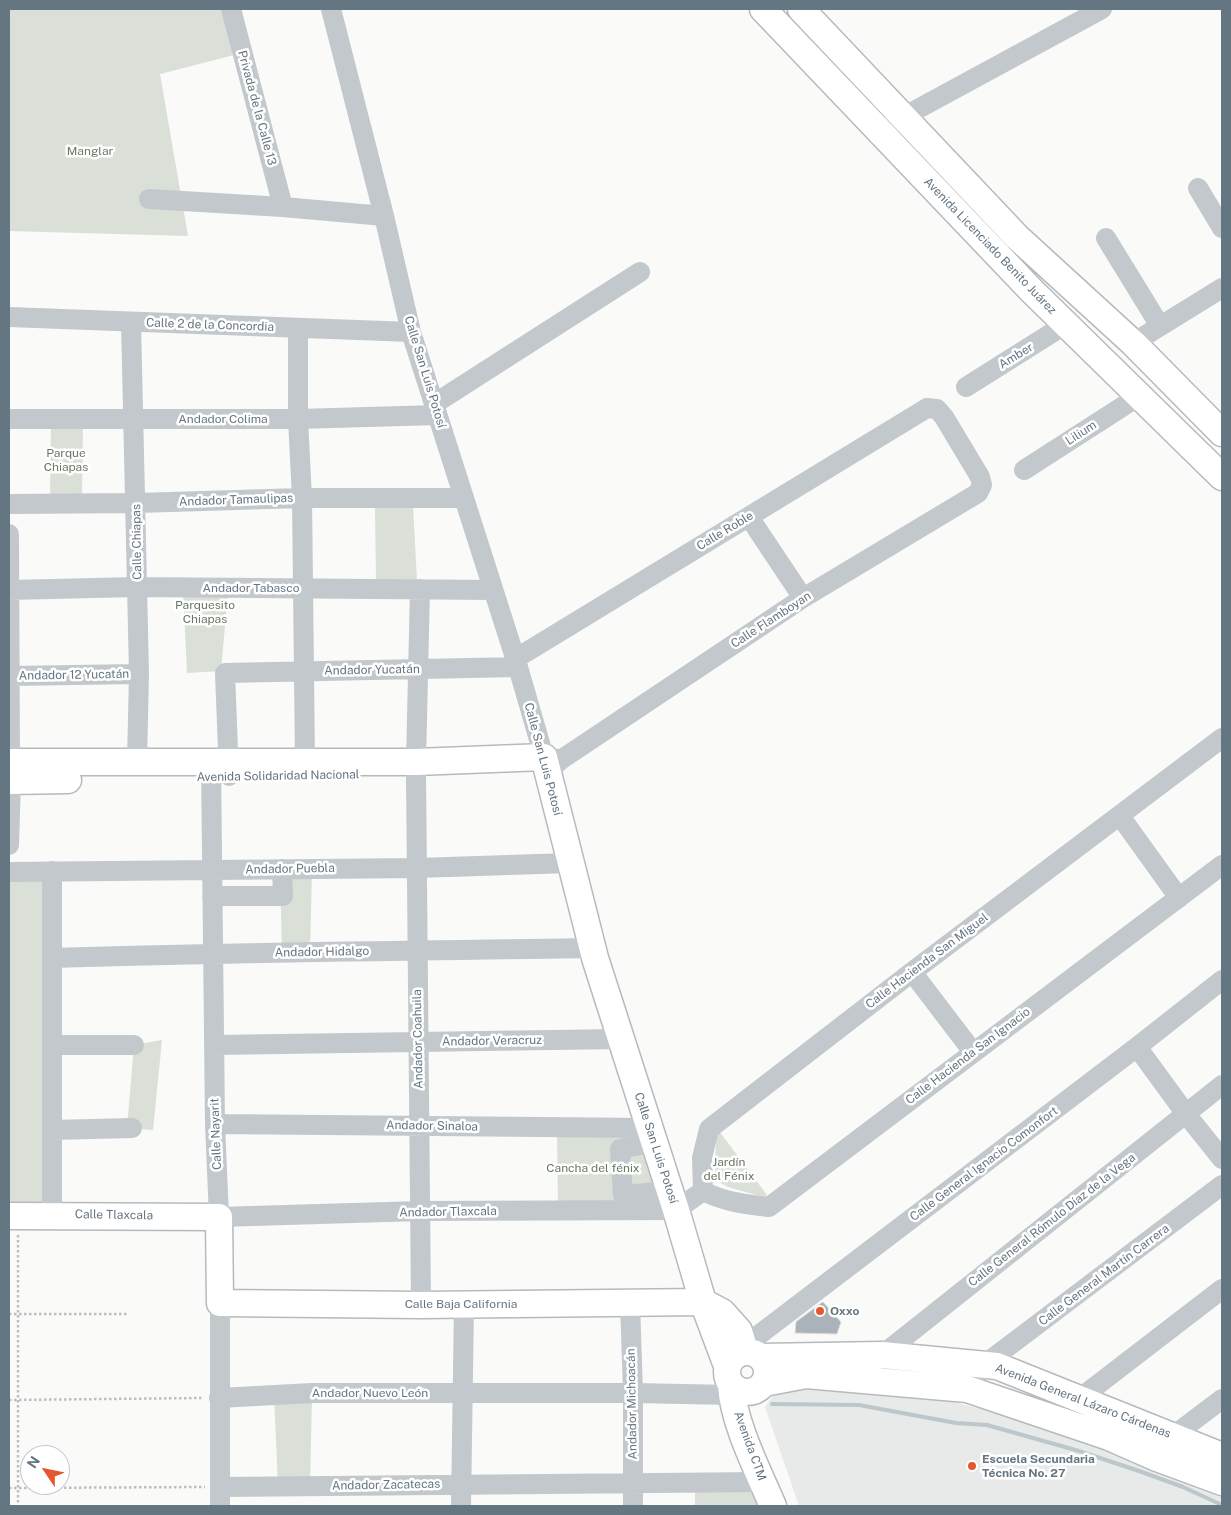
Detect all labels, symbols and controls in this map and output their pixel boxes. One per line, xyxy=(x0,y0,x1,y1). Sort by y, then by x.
street label: Privada de la Calle 13 xyxy=(235,49,279,167)
park label: Manglar xyxy=(67,144,113,158)
street label: Avenida Licenciado Benito Juárez xyxy=(921,175,1059,317)
street label: Calle San Luis Potosí xyxy=(401,314,449,430)
street label: Calle 2 de la Concordia xyxy=(146,316,274,334)
street label: Amber xyxy=(996,340,1036,372)
street label: Andador Colima xyxy=(178,412,268,426)
street label: Lilium xyxy=(1063,418,1099,448)
park label: Parque Chiapas xyxy=(44,446,88,474)
street label: Andador Tamaulipas xyxy=(179,491,293,509)
street label: Calle Chiapas xyxy=(129,504,145,580)
street label: Calle Roble xyxy=(694,509,756,553)
street label: Andador Tabasco xyxy=(203,581,299,595)
street label: Calle Flamboyan xyxy=(728,589,814,651)
park label: Parquesito Chiapas xyxy=(175,598,235,626)
street label: Andador Yucatán xyxy=(324,662,420,678)
street label: Andador 12 Yucatán xyxy=(19,667,129,683)
street label: Calle San Luis Potosí xyxy=(521,701,565,817)
street label: Avenida Solidaridad Nacional xyxy=(196,767,360,785)
street label: Andador Puebla xyxy=(245,861,335,877)
street label: Calle Hacienda San Miguel xyxy=(863,910,991,1012)
street label: Andador Hidalgo xyxy=(275,944,369,960)
street label: Andador Coahuila xyxy=(410,989,426,1089)
street label: Calle Hacienda San Ignacio xyxy=(903,1005,1033,1107)
street label: Andador Veracruz xyxy=(442,1033,542,1049)
street label: Calle San Luis Potosí xyxy=(631,1091,681,1205)
street label: Calle Nayarit xyxy=(208,1098,224,1170)
street label: Calle General Ignacio Comonfort xyxy=(907,1104,1061,1224)
street label: Andador Sinaloa xyxy=(386,1118,478,1134)
street label: Calle General Rómulo Díaz de la Vega xyxy=(966,1150,1138,1290)
park label: Jardín del Fénix xyxy=(704,1155,754,1183)
park label: Cancha del fénix xyxy=(546,1161,640,1175)
street label: Andador Tlaxcala xyxy=(399,1204,497,1220)
street label: Calle Tlaxcala xyxy=(75,1207,153,1223)
street label: Calle General Martín Carrera xyxy=(1036,1221,1172,1329)
street label: Calle Baja California xyxy=(405,1297,517,1311)
place label: Oxxo xyxy=(830,1304,859,1318)
marker: Oxxo xyxy=(814,1305,826,1317)
street label: Andador Michoacán xyxy=(624,1348,640,1460)
street label: Avenida General Lázaro Cárdenas xyxy=(993,1361,1173,1441)
street label: Andador Nuevo León xyxy=(312,1386,428,1400)
street label: Avenida CTM xyxy=(731,1409,769,1483)
north arrow xyxy=(20,1445,70,1495)
place label: Escuela Secundaria Técnica No. 27 xyxy=(982,1452,1095,1480)
text: N xyxy=(24,1453,43,1471)
marker: Escuela Secundaria Técnica No. 27 xyxy=(966,1460,978,1472)
street label: Andador Zacatecas xyxy=(332,1477,440,1493)

